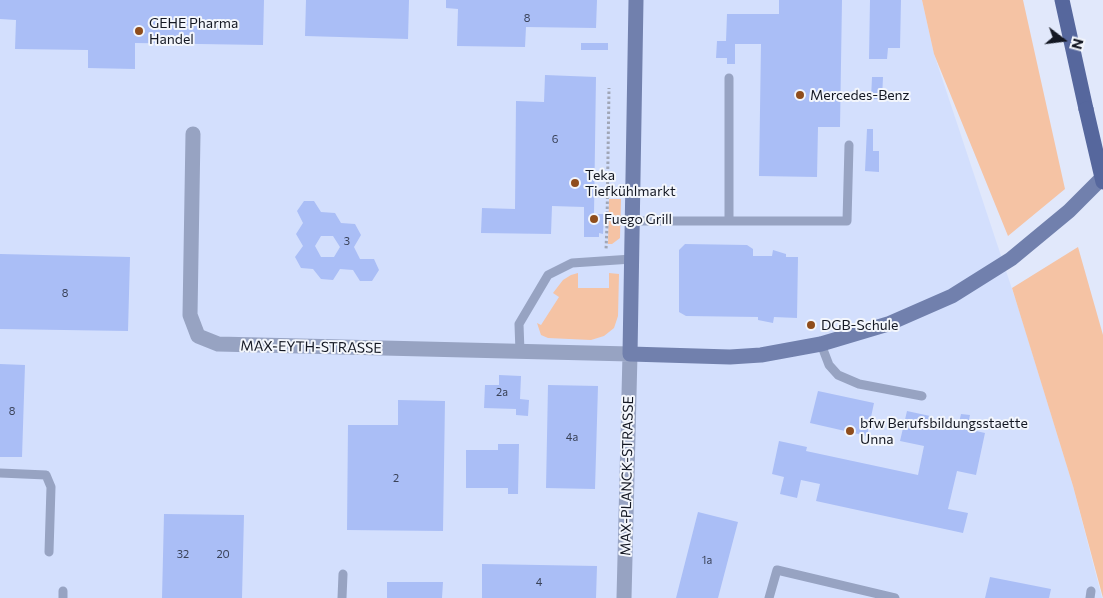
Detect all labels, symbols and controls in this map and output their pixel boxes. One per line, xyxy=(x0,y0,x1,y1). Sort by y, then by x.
house number: 8 xyxy=(524,11,530,25)
place label: GEHE Pharma Handel xyxy=(149,15,238,48)
north arrow xyxy=(1038,15,1088,65)
marker: GEHE Pharma Handel xyxy=(133,25,145,37)
text: N xyxy=(1068,37,1088,51)
place label: Mercedes-Benz xyxy=(810,87,910,103)
marker: Mercedes-Benz xyxy=(794,89,806,101)
house number: 6 xyxy=(552,132,558,146)
place label: Teka Tiefkühlmarkt xyxy=(585,167,676,200)
marker: Teka Tiefkühlmarkt xyxy=(569,177,581,189)
place label: Fuego Grill xyxy=(604,211,672,227)
marker: Fuego Grill xyxy=(588,213,600,225)
house number: 3 xyxy=(344,234,350,248)
house number: 8 xyxy=(62,286,68,300)
place label: DGB-Schule xyxy=(821,317,898,333)
marker: DGB-Schule xyxy=(805,319,817,331)
street label: MAX-EYTH-STRASSE xyxy=(240,337,382,357)
house number: 2a xyxy=(496,385,508,399)
street label: MAX-PLANCK-STRASSE xyxy=(617,396,637,556)
house number: 8 xyxy=(9,404,15,418)
place label: bfw Berufsbildungsstaette Unna xyxy=(860,415,1028,448)
marker: bfw Berufsbildungsstaette Unna xyxy=(844,425,856,437)
house number: 4a xyxy=(566,430,578,444)
house number: 2 xyxy=(393,471,399,485)
house number: 32 xyxy=(177,547,189,561)
house number: 20 xyxy=(216,547,230,561)
house number: 1a xyxy=(702,553,712,567)
house number: 4 xyxy=(536,575,542,589)

